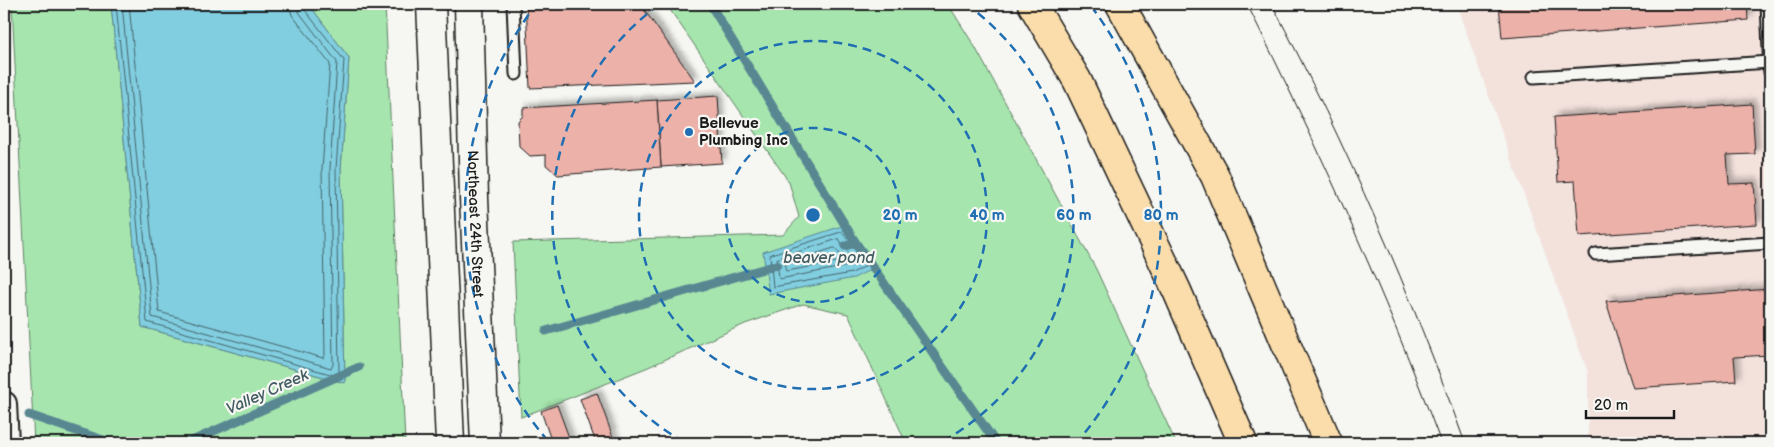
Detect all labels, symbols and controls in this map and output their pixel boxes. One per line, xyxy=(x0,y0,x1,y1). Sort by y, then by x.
place label: Bellevue Plumbing Inc xyxy=(699,114,788,150)
marker: Bellevue Plumbing Inc xyxy=(683,126,695,138)
street label: Northeast 24th Street xyxy=(463,150,487,298)
centre of rings xyxy=(804,206,822,224)
text: 20 m xyxy=(883,206,918,225)
text: 40 m xyxy=(969,206,1005,225)
text: 60 m xyxy=(1056,206,1092,225)
text: 80 m xyxy=(1143,206,1179,225)
water label: beaver pond xyxy=(783,249,875,268)
water label: Valley Creek xyxy=(223,365,313,419)
scale bar xyxy=(1586,387,1674,419)
text: 20 m xyxy=(1594,396,1628,415)

